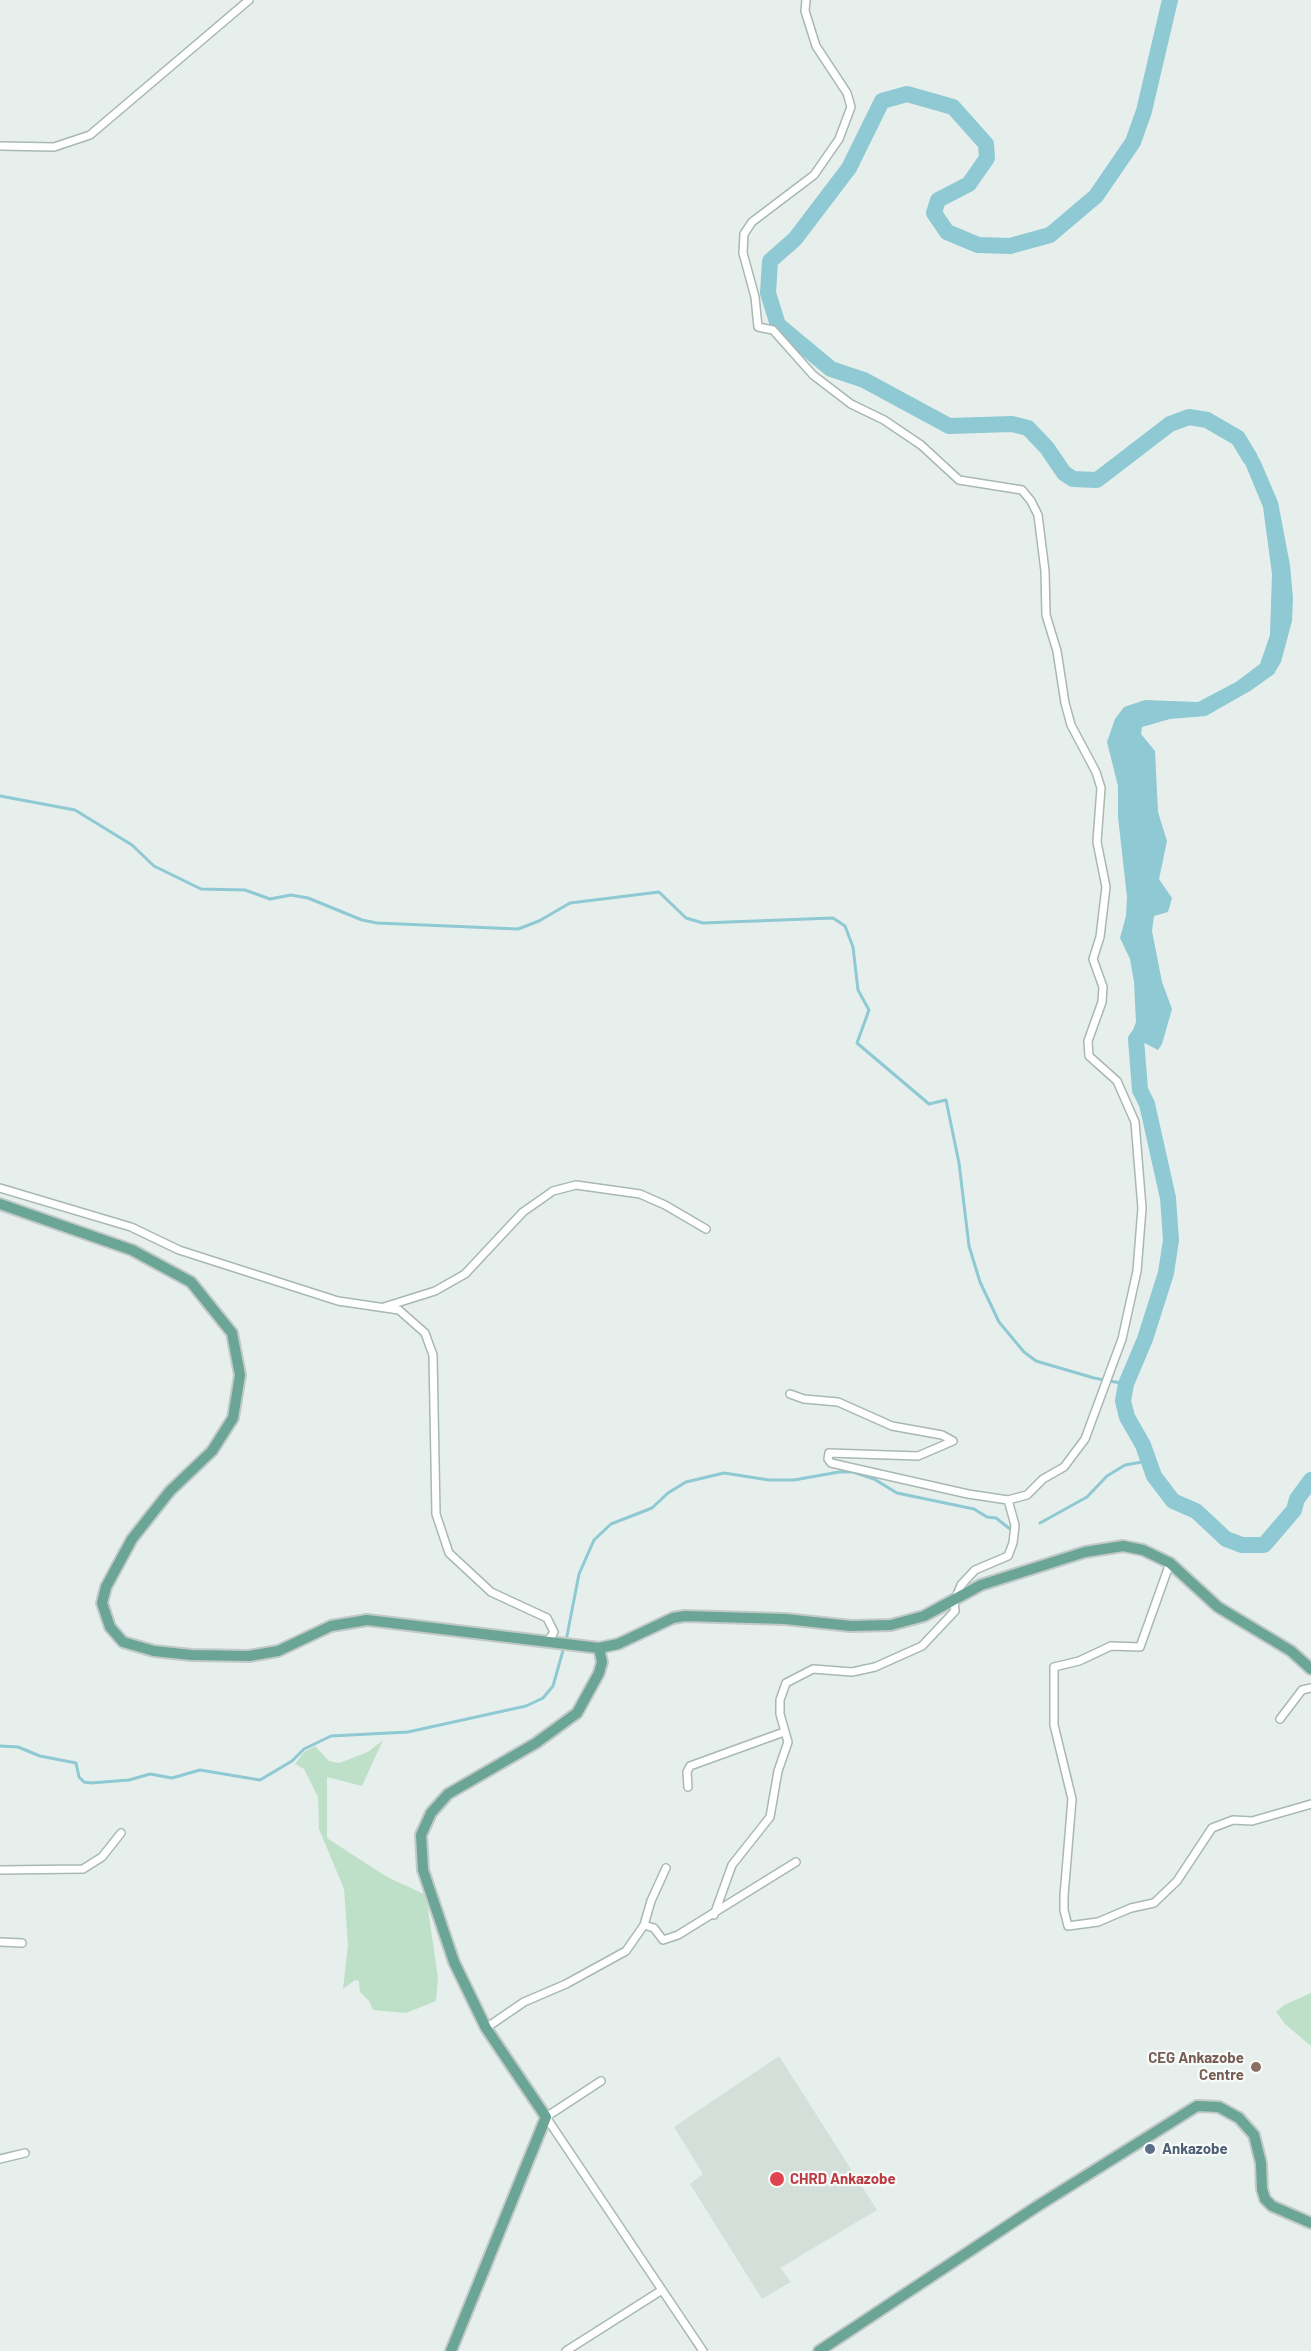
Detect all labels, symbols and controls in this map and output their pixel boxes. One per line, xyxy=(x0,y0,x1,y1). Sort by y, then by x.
place label: CEG Ankazobe Centre xyxy=(1148,2049,1244,2084)
marker: CEG Ankazobe Centre xyxy=(1249,2060,1263,2074)
place label: Ankazobe xyxy=(1162,2140,1228,2158)
marker: Ankazobe xyxy=(1143,2142,1157,2156)
marker: CHRD Ankazobe xyxy=(768,2170,786,2188)
place label: CHRD Ankazobe xyxy=(790,2170,896,2188)

